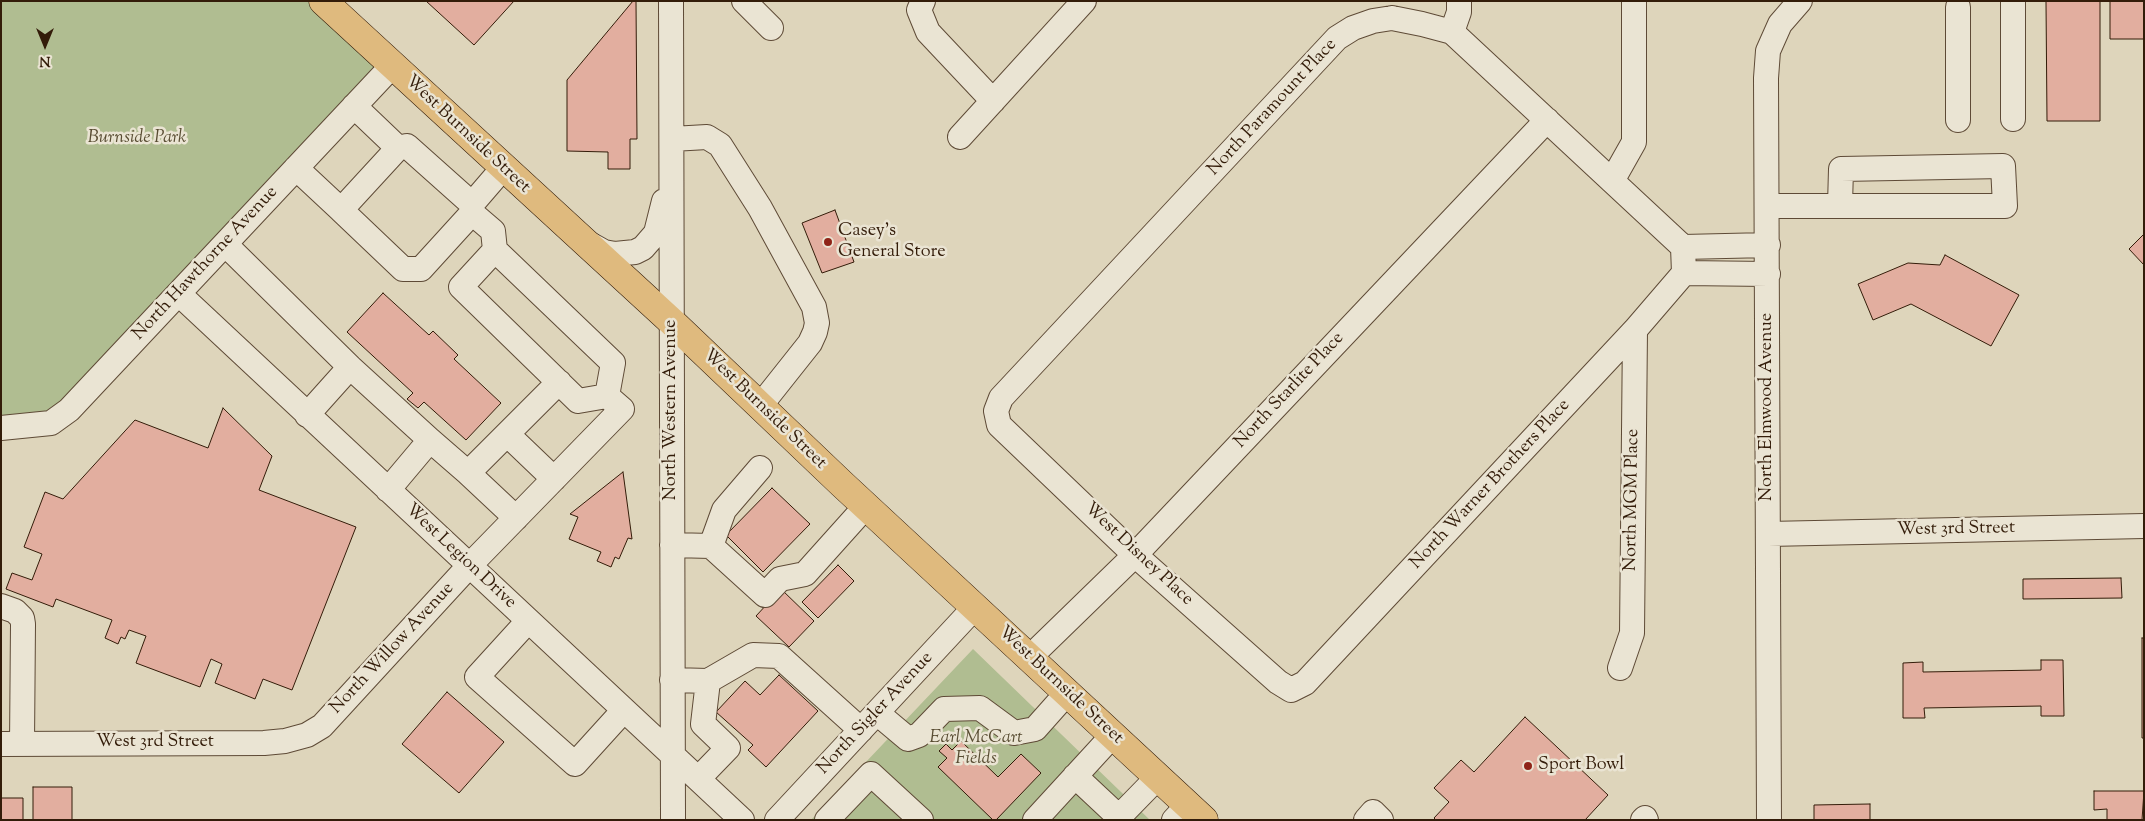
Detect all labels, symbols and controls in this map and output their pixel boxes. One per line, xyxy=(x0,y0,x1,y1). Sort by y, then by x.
north arrow xyxy=(20,20,70,70)
street label: North Paramount Place xyxy=(1204,35,1342,181)
text: N xyxy=(39,50,51,70)
street label: West Burnside Street xyxy=(400,71,534,199)
park label: Burnside Park xyxy=(88,128,186,150)
street label: North Hawthorne Avenue xyxy=(129,182,283,346)
place label: Casey's General Store xyxy=(838,221,946,264)
marker: Casey's General Store xyxy=(822,236,834,248)
street label: North Elmwood Avenue xyxy=(1757,313,1779,501)
street label: North Western Avenue xyxy=(661,320,683,500)
street label: North Starlite Place xyxy=(1231,328,1349,454)
street label: West Burnside Street xyxy=(698,345,830,475)
street label: North Warner Brothers Place xyxy=(1407,396,1575,574)
street label: North MGM Place xyxy=(1621,429,1645,571)
street label: West Disney Place xyxy=(1079,499,1197,611)
street label: West Legion Drive xyxy=(400,500,520,614)
street label: West 3rd Street xyxy=(1897,518,2015,542)
street label: North Willow Avenue xyxy=(326,579,460,719)
street label: West Burnside Street xyxy=(993,622,1127,750)
street label: North Sigler Avenue xyxy=(814,648,938,780)
park label: Earl McCart Fields xyxy=(929,728,1023,771)
street label: West 3rd Street xyxy=(96,732,214,754)
place label: Sport Bowl xyxy=(1538,755,1624,777)
marker: Sport Bowl xyxy=(1522,760,1534,772)

